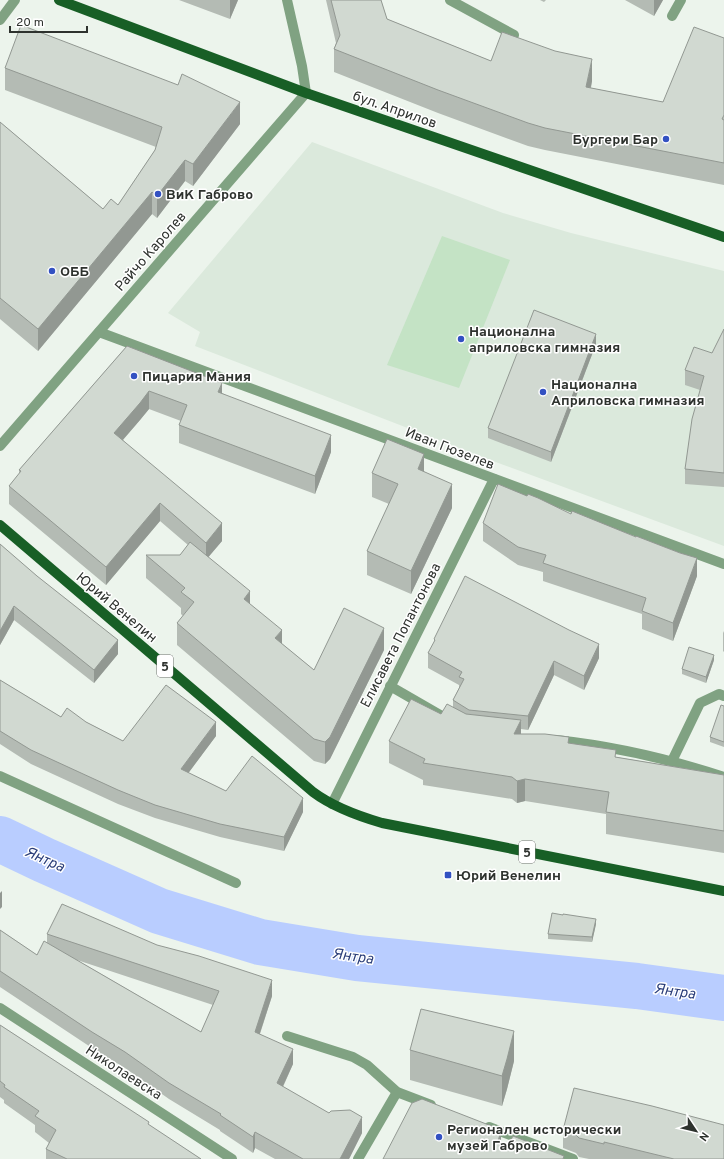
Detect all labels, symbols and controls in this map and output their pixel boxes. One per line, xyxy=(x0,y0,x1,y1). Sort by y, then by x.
scale bar xyxy=(10,8,87,34)
text: 20 m xyxy=(16,15,44,31)
street label: бул. Априлов xyxy=(350,88,439,133)
place label: Бургери Бар xyxy=(573,132,658,149)
marker: Бургери Бар xyxy=(661,134,671,144)
place label: ВиК Габрово xyxy=(166,187,253,204)
marker: ВиК Габрово xyxy=(153,189,163,199)
street label: Райчо Каролев xyxy=(112,209,190,295)
place label: ОББ xyxy=(60,264,89,281)
marker: ОББ xyxy=(47,266,57,276)
place label: Национална априловска гимназия xyxy=(469,324,620,357)
marker: Национална априловска гимназия xyxy=(456,334,466,344)
place label: Пицария Мания xyxy=(142,369,251,386)
marker: Пицария Мания xyxy=(129,371,139,381)
place label: Национална Априловска гимназия xyxy=(551,377,705,410)
marker: Национална Априловска гимназия xyxy=(538,387,548,397)
street label: Иван Гюзелев xyxy=(402,425,497,474)
street label: Елисавета Попантонова xyxy=(357,561,445,711)
street label: Юрий Венелин xyxy=(72,569,160,647)
road number: 5 xyxy=(157,655,173,677)
road number: 5 xyxy=(519,841,535,863)
water label: Янтра xyxy=(22,843,67,878)
place label: Юрий Венелин xyxy=(456,868,561,885)
marker: Юрий Венелин xyxy=(443,870,453,880)
water label: Янтра xyxy=(331,945,375,970)
water label: Янтра xyxy=(653,980,697,1005)
street label: Николаевска xyxy=(82,1042,165,1104)
north arrow xyxy=(676,1111,716,1151)
place label: Регионален исторически музей Габрово xyxy=(447,1122,621,1155)
text: N xyxy=(695,1129,711,1143)
marker: Регионален исторически музей Габрово xyxy=(434,1132,444,1142)

